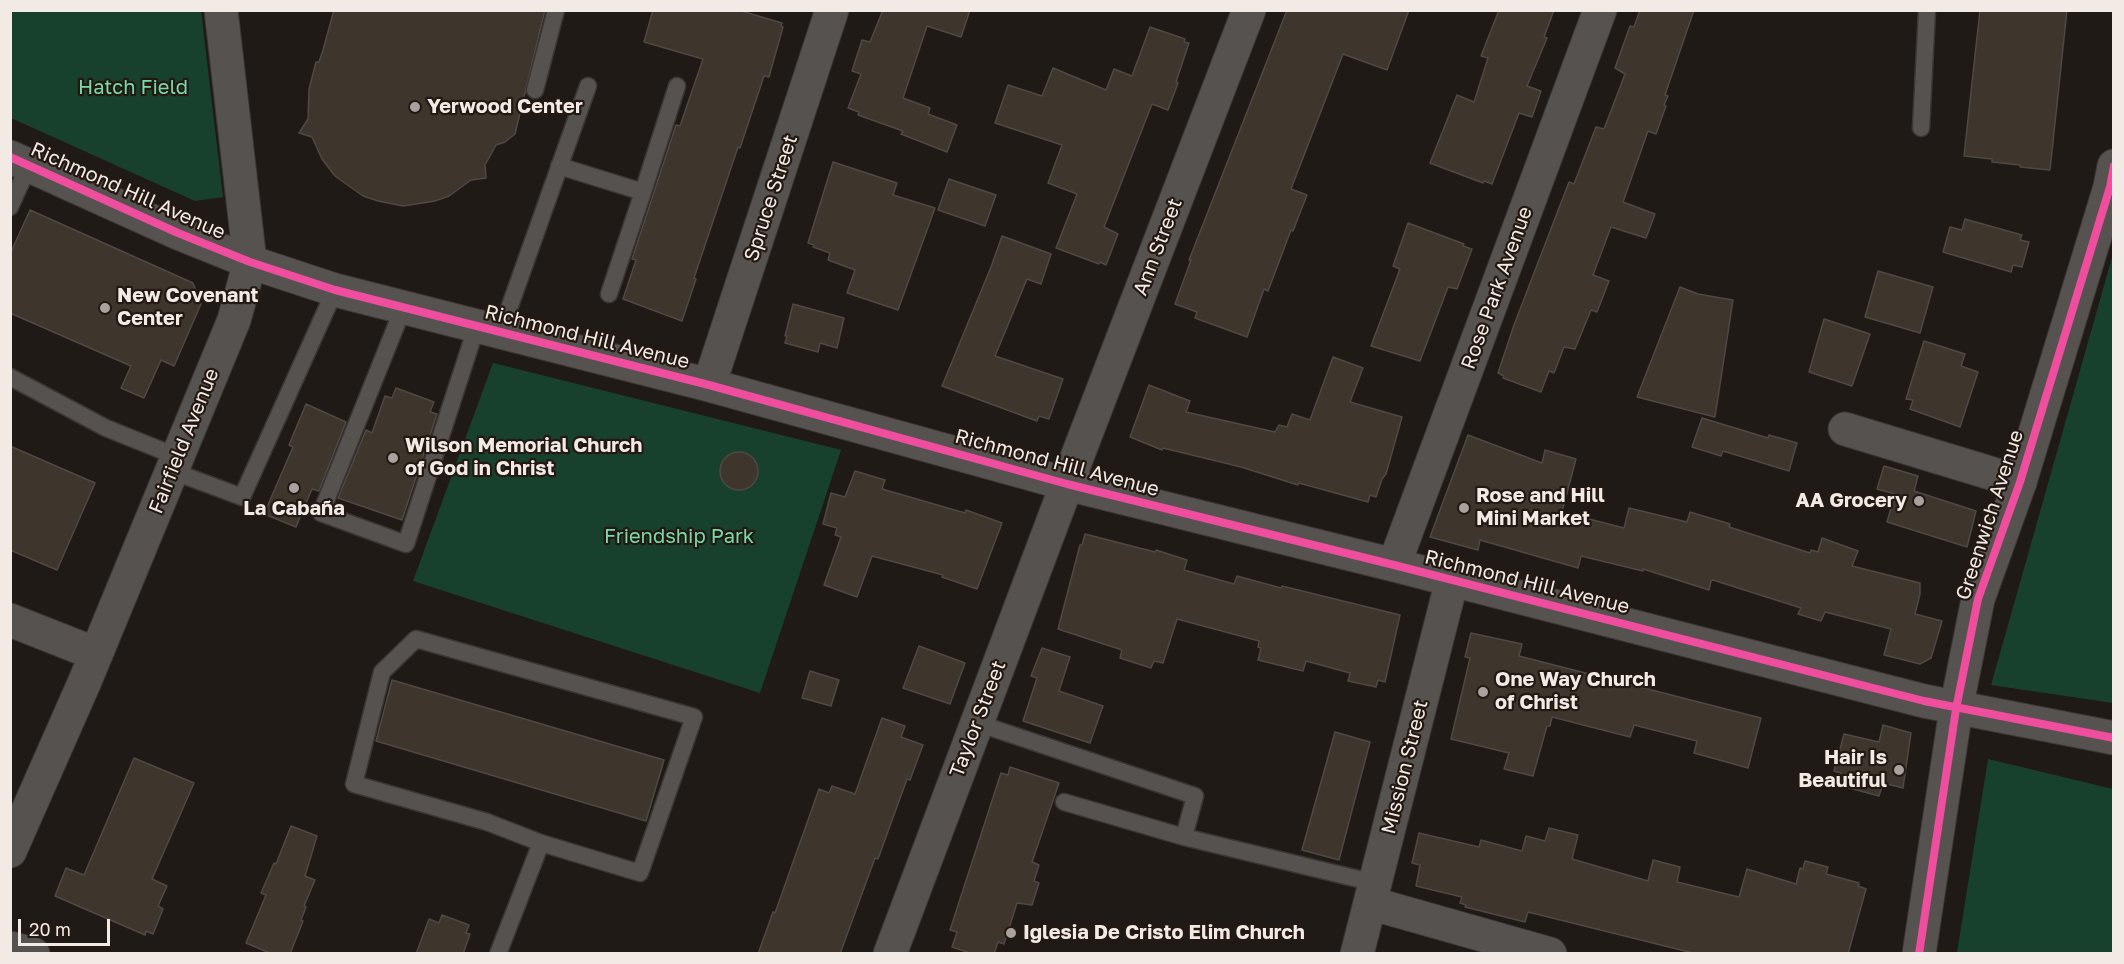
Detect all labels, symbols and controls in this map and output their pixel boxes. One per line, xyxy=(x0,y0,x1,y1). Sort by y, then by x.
park label: Hatch Field xyxy=(78,76,188,100)
place label: Yerwood Center xyxy=(427,95,583,119)
marker: Yerwood Center xyxy=(408,100,422,114)
street label: Spruce Street xyxy=(739,132,803,264)
street label: Richmond Hill Avenue xyxy=(27,137,229,245)
street label: Ann Street xyxy=(1128,195,1188,299)
street label: Rose Park Avenue xyxy=(1456,203,1538,373)
place label: New Covenant Center xyxy=(117,284,258,331)
street label: Richmond Hill Avenue xyxy=(482,300,692,374)
marker: New Covenant Center xyxy=(98,301,112,315)
street label: Fairfield Avenue xyxy=(144,365,224,517)
street label: Richmond Hill Avenue xyxy=(952,424,1162,502)
street label: Greenwich Avenue xyxy=(1951,427,2029,603)
place label: Wilson Memorial Church of God in Christ xyxy=(405,434,642,481)
marker: Wilson Memorial Church of God in Christ xyxy=(386,451,400,465)
marker: La Cabaña xyxy=(287,481,301,495)
place label: Rose and Hill Mini Market xyxy=(1476,484,1605,531)
place label: AA Grocery xyxy=(1795,489,1907,513)
marker: AA Grocery xyxy=(1912,494,1926,508)
place label: La Cabaña xyxy=(243,497,345,521)
marker: Rose and Hill Mini Market xyxy=(1457,501,1471,515)
park label: Friendship Park xyxy=(604,525,754,549)
street label: Richmond Hill Avenue xyxy=(1422,545,1632,619)
street label: Taylor Street xyxy=(945,657,1011,781)
place label: One Way Church of Christ xyxy=(1495,668,1656,715)
marker: One Way Church of Christ xyxy=(1476,685,1490,699)
street label: Mission Street xyxy=(1377,697,1433,837)
place label: Hair Is Beautiful xyxy=(1798,746,1887,793)
marker: Hair Is Beautiful xyxy=(1892,763,1906,777)
scale bar xyxy=(21,907,112,945)
text: 20 m xyxy=(29,918,71,940)
place label: Iglesia De Cristo Elim Church xyxy=(1023,921,1305,945)
marker: Iglesia De Cristo Elim Church xyxy=(1004,926,1018,940)

